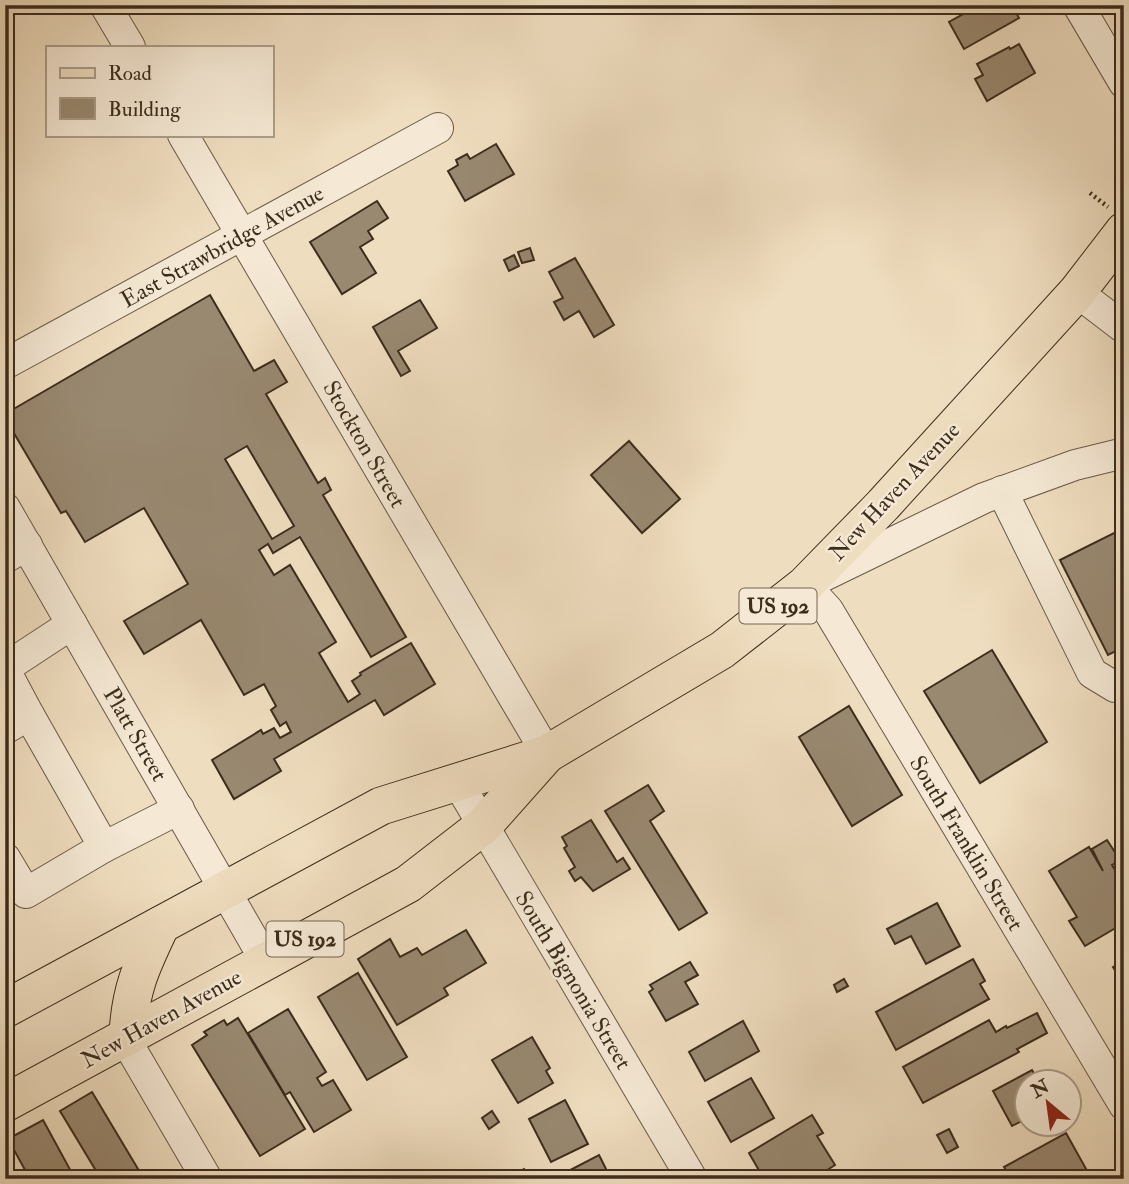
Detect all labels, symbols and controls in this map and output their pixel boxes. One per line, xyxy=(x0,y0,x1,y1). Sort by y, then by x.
legend xyxy=(46,46,273,136)
text: Road xyxy=(108,60,153,87)
text: Building xyxy=(108,96,181,123)
street label: East Strawbridge Avenue xyxy=(116,178,329,314)
street label: Stockton Street xyxy=(317,376,413,513)
street label: New Haven Avenue xyxy=(823,416,966,567)
road number: US 192 xyxy=(740,588,816,624)
street label: Platt Street xyxy=(97,682,174,787)
street label: South Franklin Street xyxy=(903,751,1030,936)
street label: South Bignonia Street xyxy=(509,886,638,1075)
road number: US 192 xyxy=(266,922,344,956)
street label: New Haven Avenue xyxy=(76,962,247,1075)
north arrow xyxy=(1014,1068,1084,1138)
text: N xyxy=(1026,1074,1054,1104)

